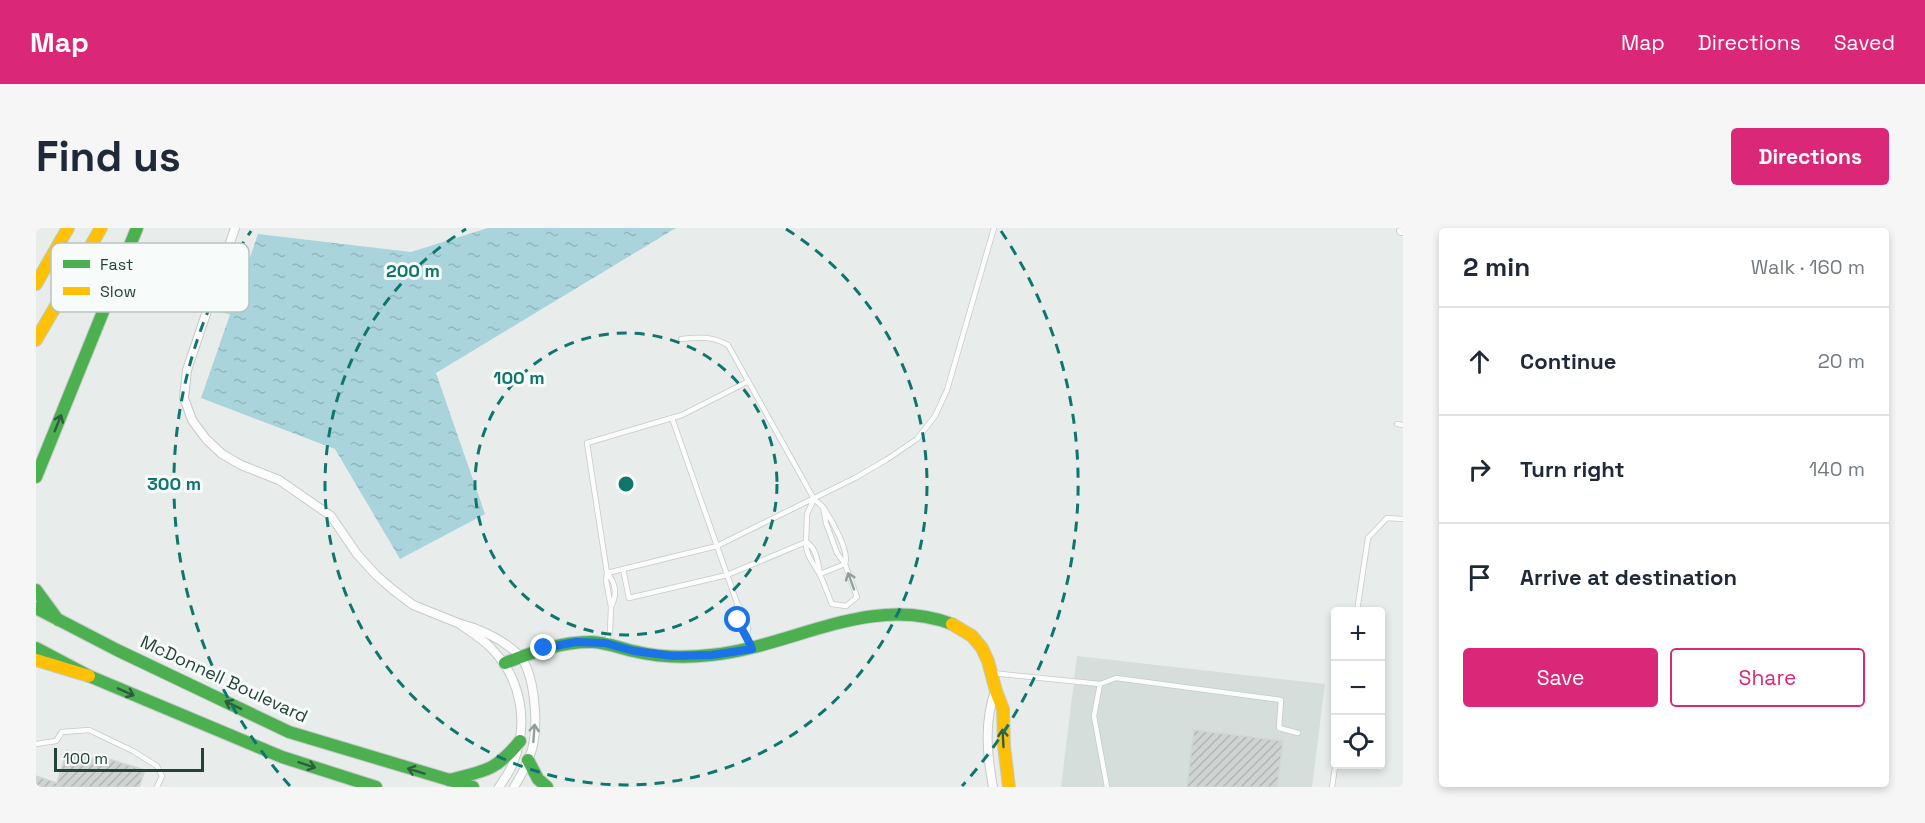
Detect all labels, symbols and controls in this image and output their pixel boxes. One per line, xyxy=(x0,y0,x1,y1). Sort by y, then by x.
text: Map xyxy=(30,24,89,60)
text: Map xyxy=(1621,29,1665,56)
text: Directions xyxy=(1698,29,1801,56)
text: Saved xyxy=(1834,29,1895,56)
button: Directions xyxy=(1731,128,1889,185)
text: Find us xyxy=(36,130,181,183)
legend xyxy=(51,243,249,312)
text: 2 min xyxy=(1463,250,1530,284)
text: Fast xyxy=(100,254,133,275)
text: Walk · 160 m xyxy=(1751,254,1865,280)
text: 200 m xyxy=(386,259,440,282)
text: Slow xyxy=(100,281,136,302)
icon: ahead xyxy=(1463,345,1496,378)
text: Continue xyxy=(1520,347,1616,375)
text: 20 m xyxy=(1818,348,1865,374)
text: 100 m xyxy=(493,366,545,389)
one-way arrow xyxy=(53,414,64,433)
icon: right xyxy=(1463,453,1496,486)
text: Turn right xyxy=(1520,455,1625,483)
text: 140 m xyxy=(1809,456,1865,482)
text: 300 m xyxy=(147,472,201,495)
centre of rings xyxy=(616,474,636,494)
icon: arrive xyxy=(1463,561,1496,594)
text: Arrive at destination xyxy=(1520,563,1737,591)
one-way arrow xyxy=(844,572,855,590)
route start xyxy=(724,606,750,632)
map controls xyxy=(1331,607,1385,769)
button: + xyxy=(1331,607,1385,661)
street label: McDonnell Boulevard xyxy=(137,630,312,727)
route end xyxy=(530,634,556,660)
button: Save xyxy=(1463,648,1658,707)
button: Share xyxy=(1670,648,1865,707)
button: − xyxy=(1331,661,1385,715)
one-way arrow xyxy=(117,687,135,698)
one-way arrow xyxy=(225,699,243,711)
button: locate xyxy=(1331,715,1385,769)
one-way arrow xyxy=(529,723,540,743)
one-way arrow xyxy=(998,729,1009,749)
scale bar xyxy=(54,745,204,772)
text: 100 m xyxy=(63,748,108,769)
one-way arrow xyxy=(297,760,316,771)
one-way arrow xyxy=(407,765,426,776)

